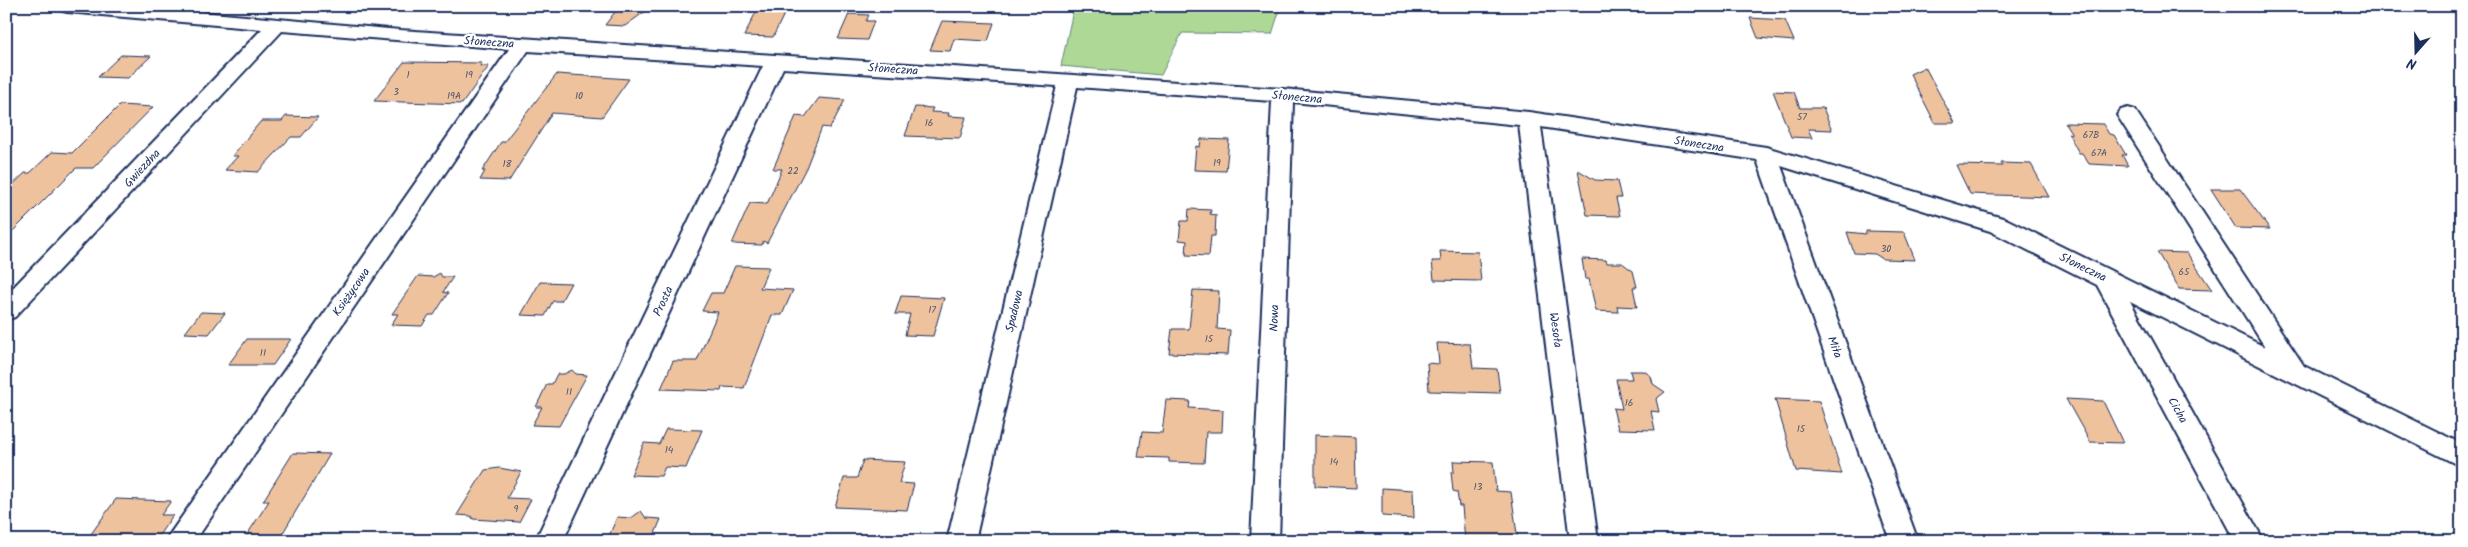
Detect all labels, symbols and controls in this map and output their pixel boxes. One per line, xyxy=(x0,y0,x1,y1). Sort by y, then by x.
north arrow xyxy=(2390,28,2440,78)
street label: Słoneczna xyxy=(463,31,515,54)
text: N xyxy=(2404,51,2420,75)
street label: Słoneczna xyxy=(867,58,919,81)
house number: 1 xyxy=(406,67,410,83)
house number: 19 xyxy=(465,67,473,83)
house number: 3 xyxy=(393,84,399,100)
street label: Słoneczna xyxy=(1271,86,1323,109)
house number: 19A xyxy=(447,88,461,104)
house number: 10 xyxy=(575,88,583,104)
house number: 57 xyxy=(1797,109,1807,125)
house number: 16 xyxy=(925,115,933,131)
house number: 67B xyxy=(2083,127,2099,143)
street label: Słoneczna xyxy=(1672,131,1726,158)
street label: Gwiezdna xyxy=(119,144,166,192)
house number: 67A xyxy=(2091,145,2107,161)
house number: 19 xyxy=(1213,155,1221,171)
house number: 18 xyxy=(502,156,513,172)
house number: 22 xyxy=(787,163,799,179)
house number: 30 xyxy=(1881,241,1891,257)
street label: Słoneczna xyxy=(2056,248,2110,287)
street label: Księżycowa xyxy=(328,264,375,321)
house number: 65 xyxy=(2179,264,2190,280)
street label: Prosta xyxy=(648,283,679,319)
street label: Spadowa xyxy=(1000,288,1029,334)
house number: 17 xyxy=(928,302,936,318)
street label: Nowa xyxy=(1265,304,1284,332)
street label: Wesoła xyxy=(1544,311,1567,349)
house number: 15 xyxy=(1205,331,1214,347)
street label: Miła xyxy=(1822,333,1847,361)
house number: 11 xyxy=(260,345,266,361)
house number: 11 xyxy=(566,384,572,400)
street label: Cicha xyxy=(2163,394,2193,427)
house number: 16 xyxy=(1625,395,1633,411)
house number: 15 xyxy=(1797,421,1806,437)
house number: 14 xyxy=(665,442,674,458)
house number: 14 xyxy=(1330,454,1339,470)
house number: 13 xyxy=(1474,479,1483,495)
house number: 9 xyxy=(514,501,519,517)

